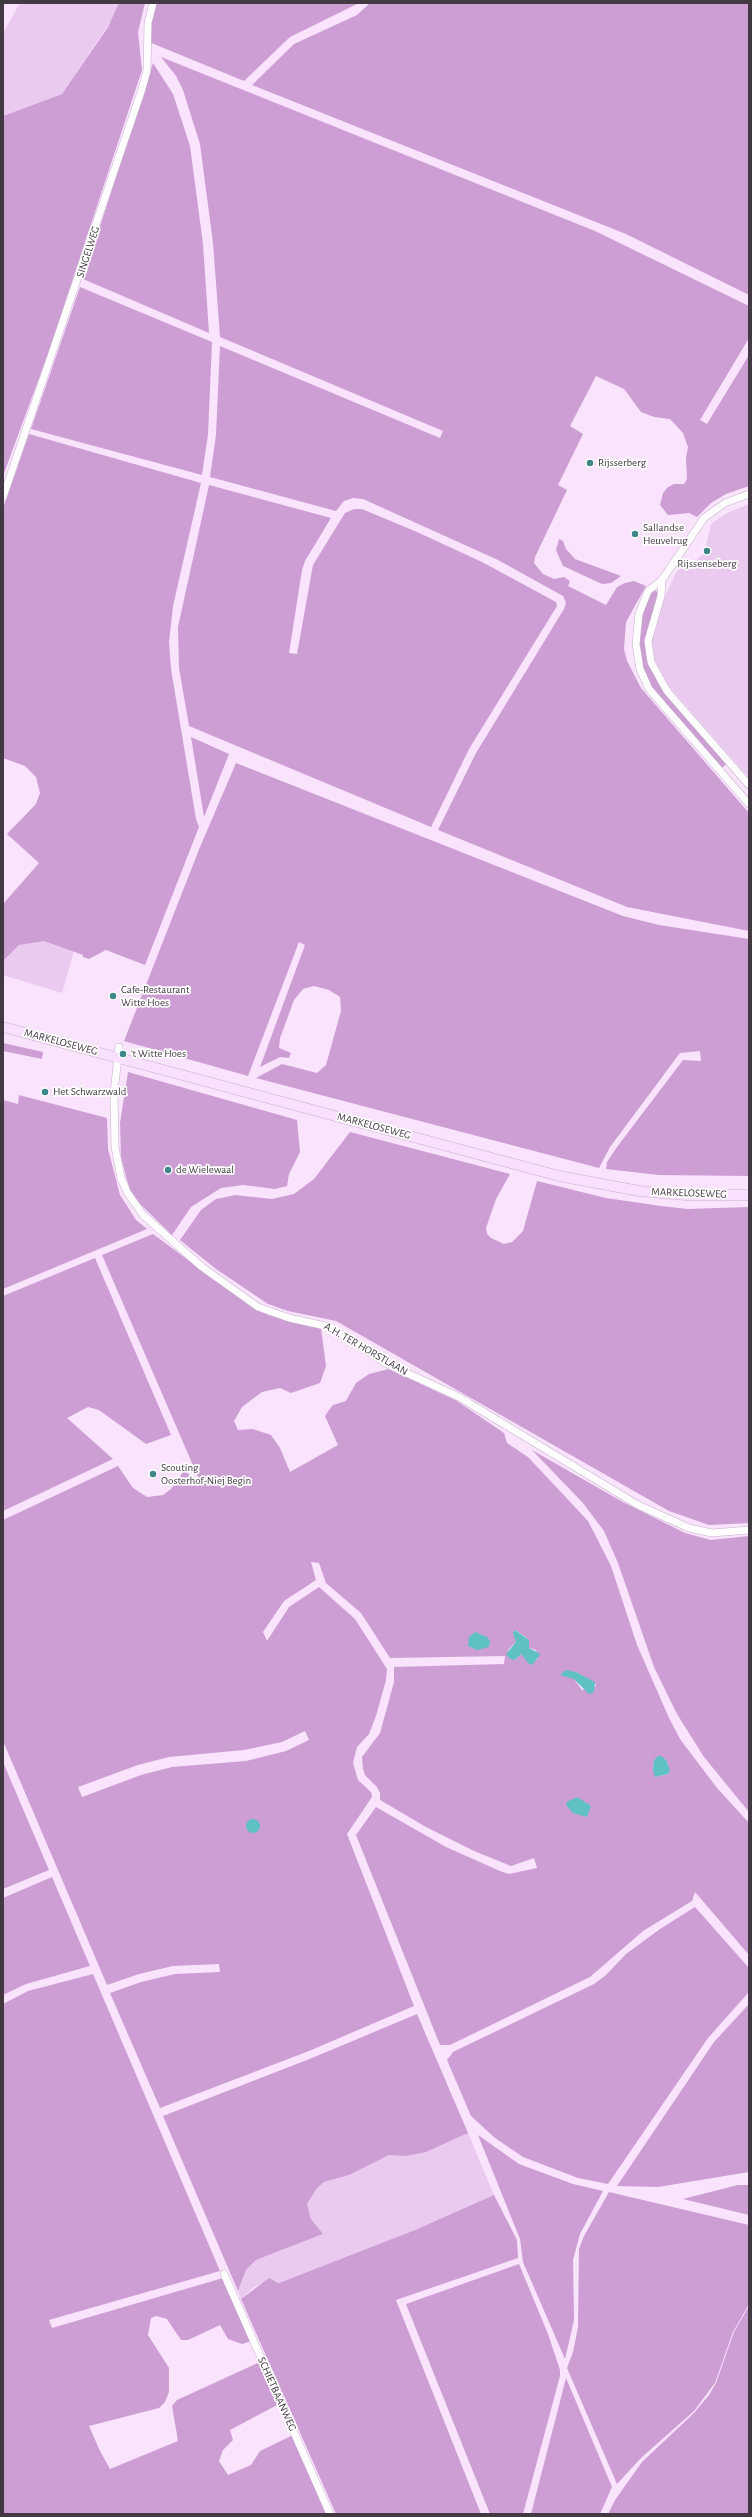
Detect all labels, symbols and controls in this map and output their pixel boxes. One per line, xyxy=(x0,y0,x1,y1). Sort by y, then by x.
street label: SINGELWEG xyxy=(74,225,102,279)
place label: Rijsserberg xyxy=(598,456,646,470)
marker: Rijsserberg xyxy=(585,458,595,468)
place label: Sallandse Heuvelrug xyxy=(643,521,688,547)
marker: Sallandse Heuvelrug xyxy=(630,529,640,539)
marker: Rijssenseberg xyxy=(702,546,712,556)
place label: Rijssenseberg xyxy=(677,557,737,571)
place label: Cafe-Restaurant Witte Hoes xyxy=(121,983,189,1009)
marker: Cafe-Restaurant Witte Hoes xyxy=(108,991,118,1001)
street label: MARKELOSEWEG xyxy=(23,1026,99,1058)
place label: 't Witte Hoes xyxy=(131,1047,186,1061)
marker: 't Witte Hoes xyxy=(118,1049,128,1059)
place label: Het Schwarzwald xyxy=(53,1085,126,1099)
marker: Het Schwarzwald xyxy=(40,1087,50,1097)
street label: MARKELOSEWEG xyxy=(336,1110,412,1142)
place label: de Wielewaal xyxy=(176,1163,234,1177)
marker: de Wielewaal xyxy=(163,1165,173,1175)
street label: MARKELOSEWEG xyxy=(651,1185,727,1201)
street label: A.H. TER HORSTLAAN xyxy=(322,1320,410,1378)
place label: Scouting Oosterhof-Niej Begin xyxy=(161,1461,251,1487)
marker: Scouting Oosterhof-Niej Begin xyxy=(148,1469,158,1479)
street label: SCHIETBAANWEG xyxy=(255,2355,299,2433)

